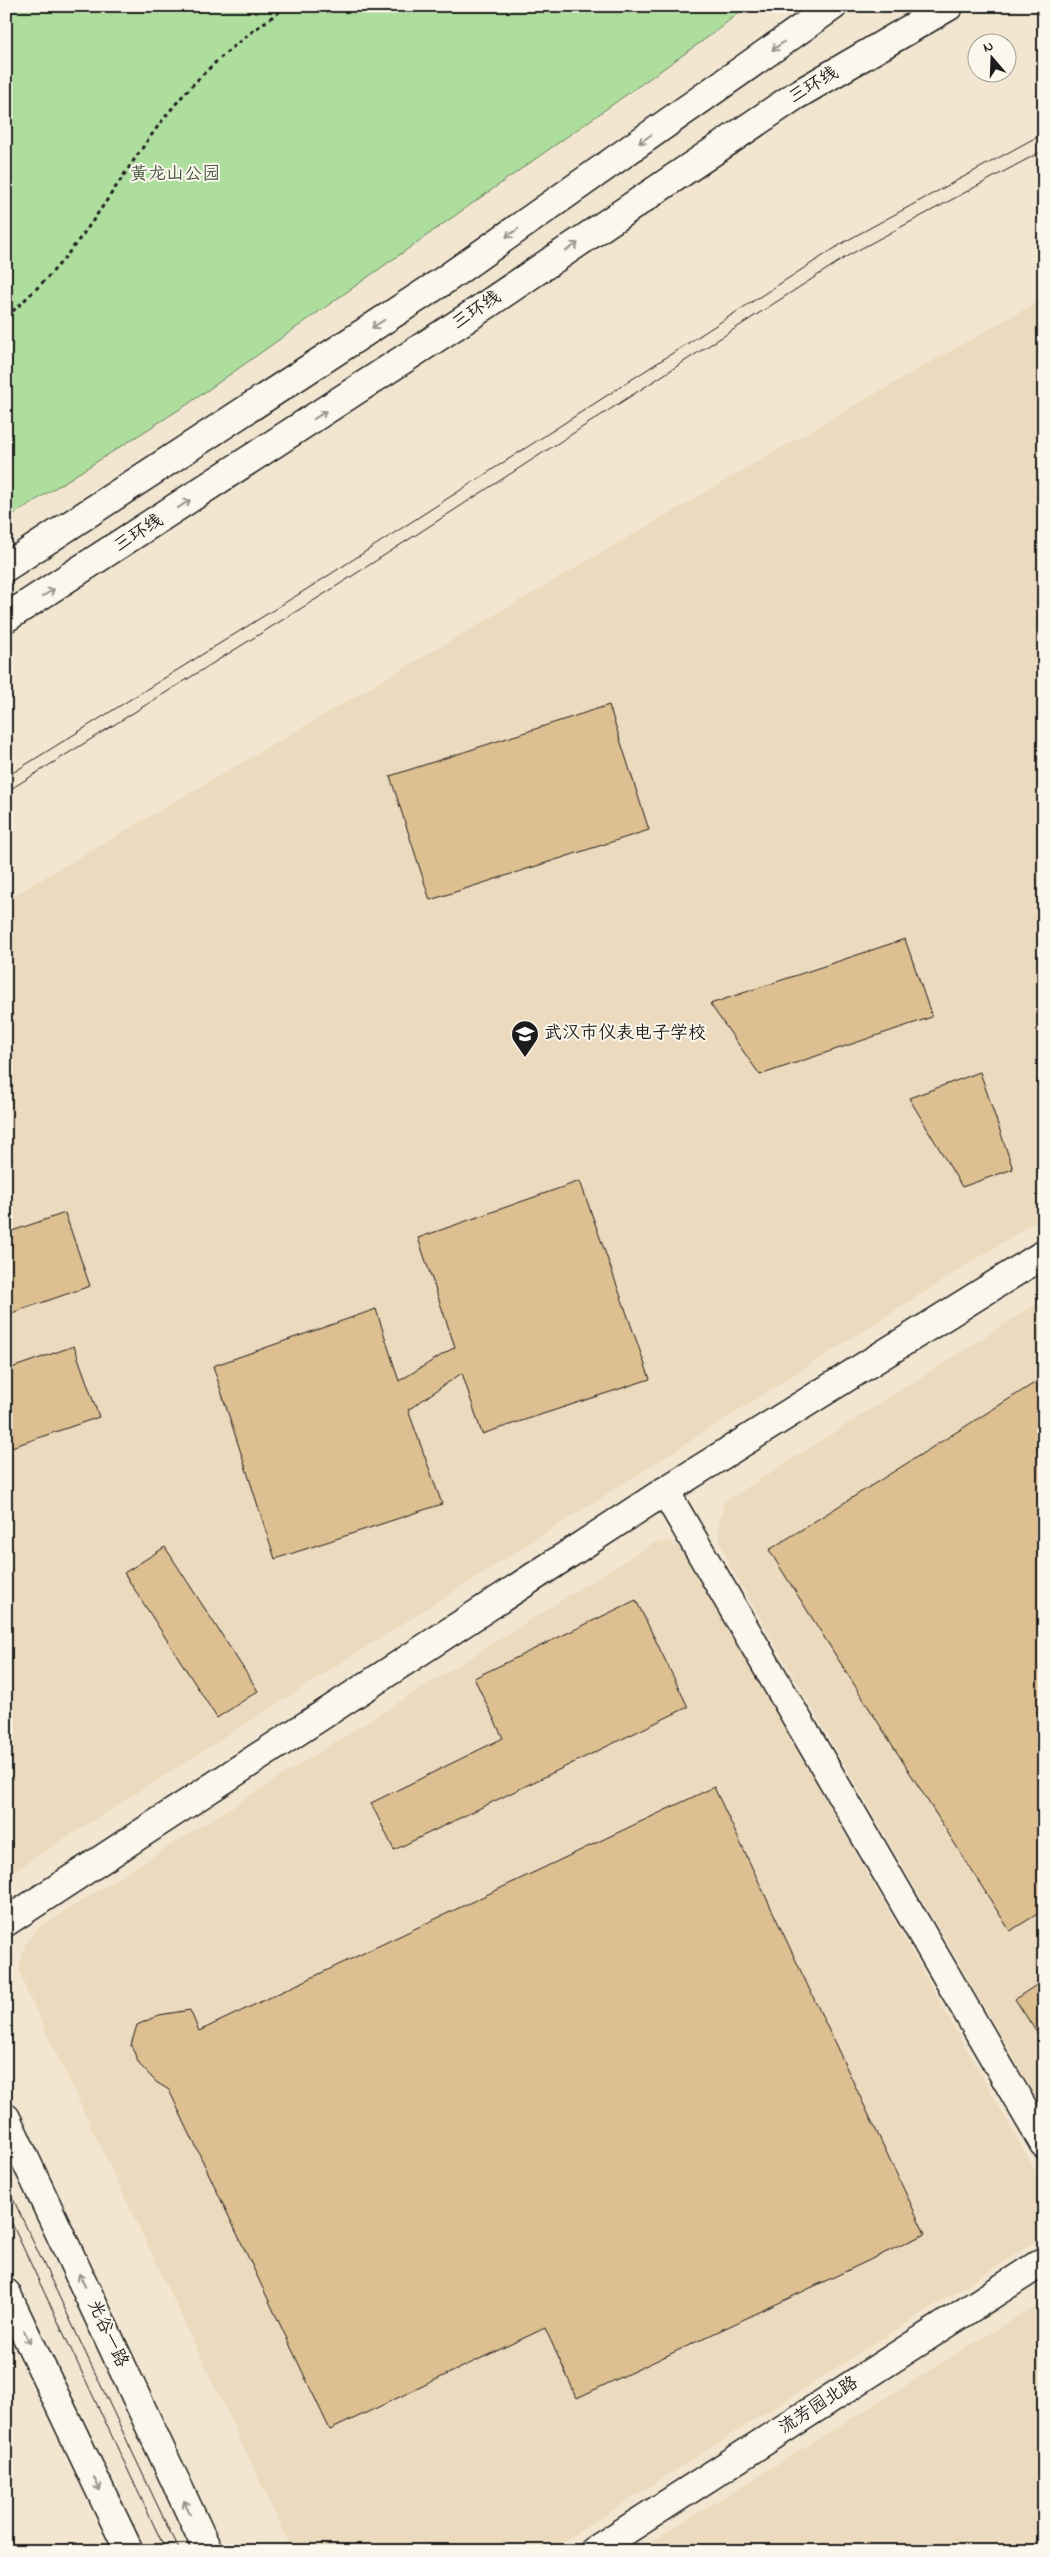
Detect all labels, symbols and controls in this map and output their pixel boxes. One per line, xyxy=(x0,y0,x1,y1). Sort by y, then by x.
north arrow xyxy=(968,32,1018,82)
text: N xyxy=(980,36,996,59)
one-way arrow xyxy=(772,41,786,51)
street label: 三环线 xyxy=(784,61,844,111)
one-way arrow xyxy=(638,134,652,144)
park label: 黄龙山公园 xyxy=(130,162,220,188)
one-way arrow xyxy=(505,228,519,238)
one-way arrow xyxy=(564,242,578,252)
street label: 三环线 xyxy=(447,285,507,337)
one-way arrow xyxy=(371,319,385,329)
one-way arrow xyxy=(312,409,326,419)
one-way arrow xyxy=(176,499,190,509)
street label: 三环线 xyxy=(109,508,169,560)
one-way arrow xyxy=(40,587,54,597)
school or university icon: 武汉市仪表电子学校 xyxy=(510,1019,540,1058)
place label: 武汉市仪表电子学校 xyxy=(544,1021,706,1047)
one-way arrow xyxy=(76,2273,86,2288)
street label: 光谷一路 xyxy=(80,2296,134,2372)
one-way arrow xyxy=(23,2329,32,2344)
street label: 流芳园北路 xyxy=(774,2371,864,2441)
one-way arrow xyxy=(92,2476,102,2491)
one-way arrow xyxy=(182,2499,192,2514)

